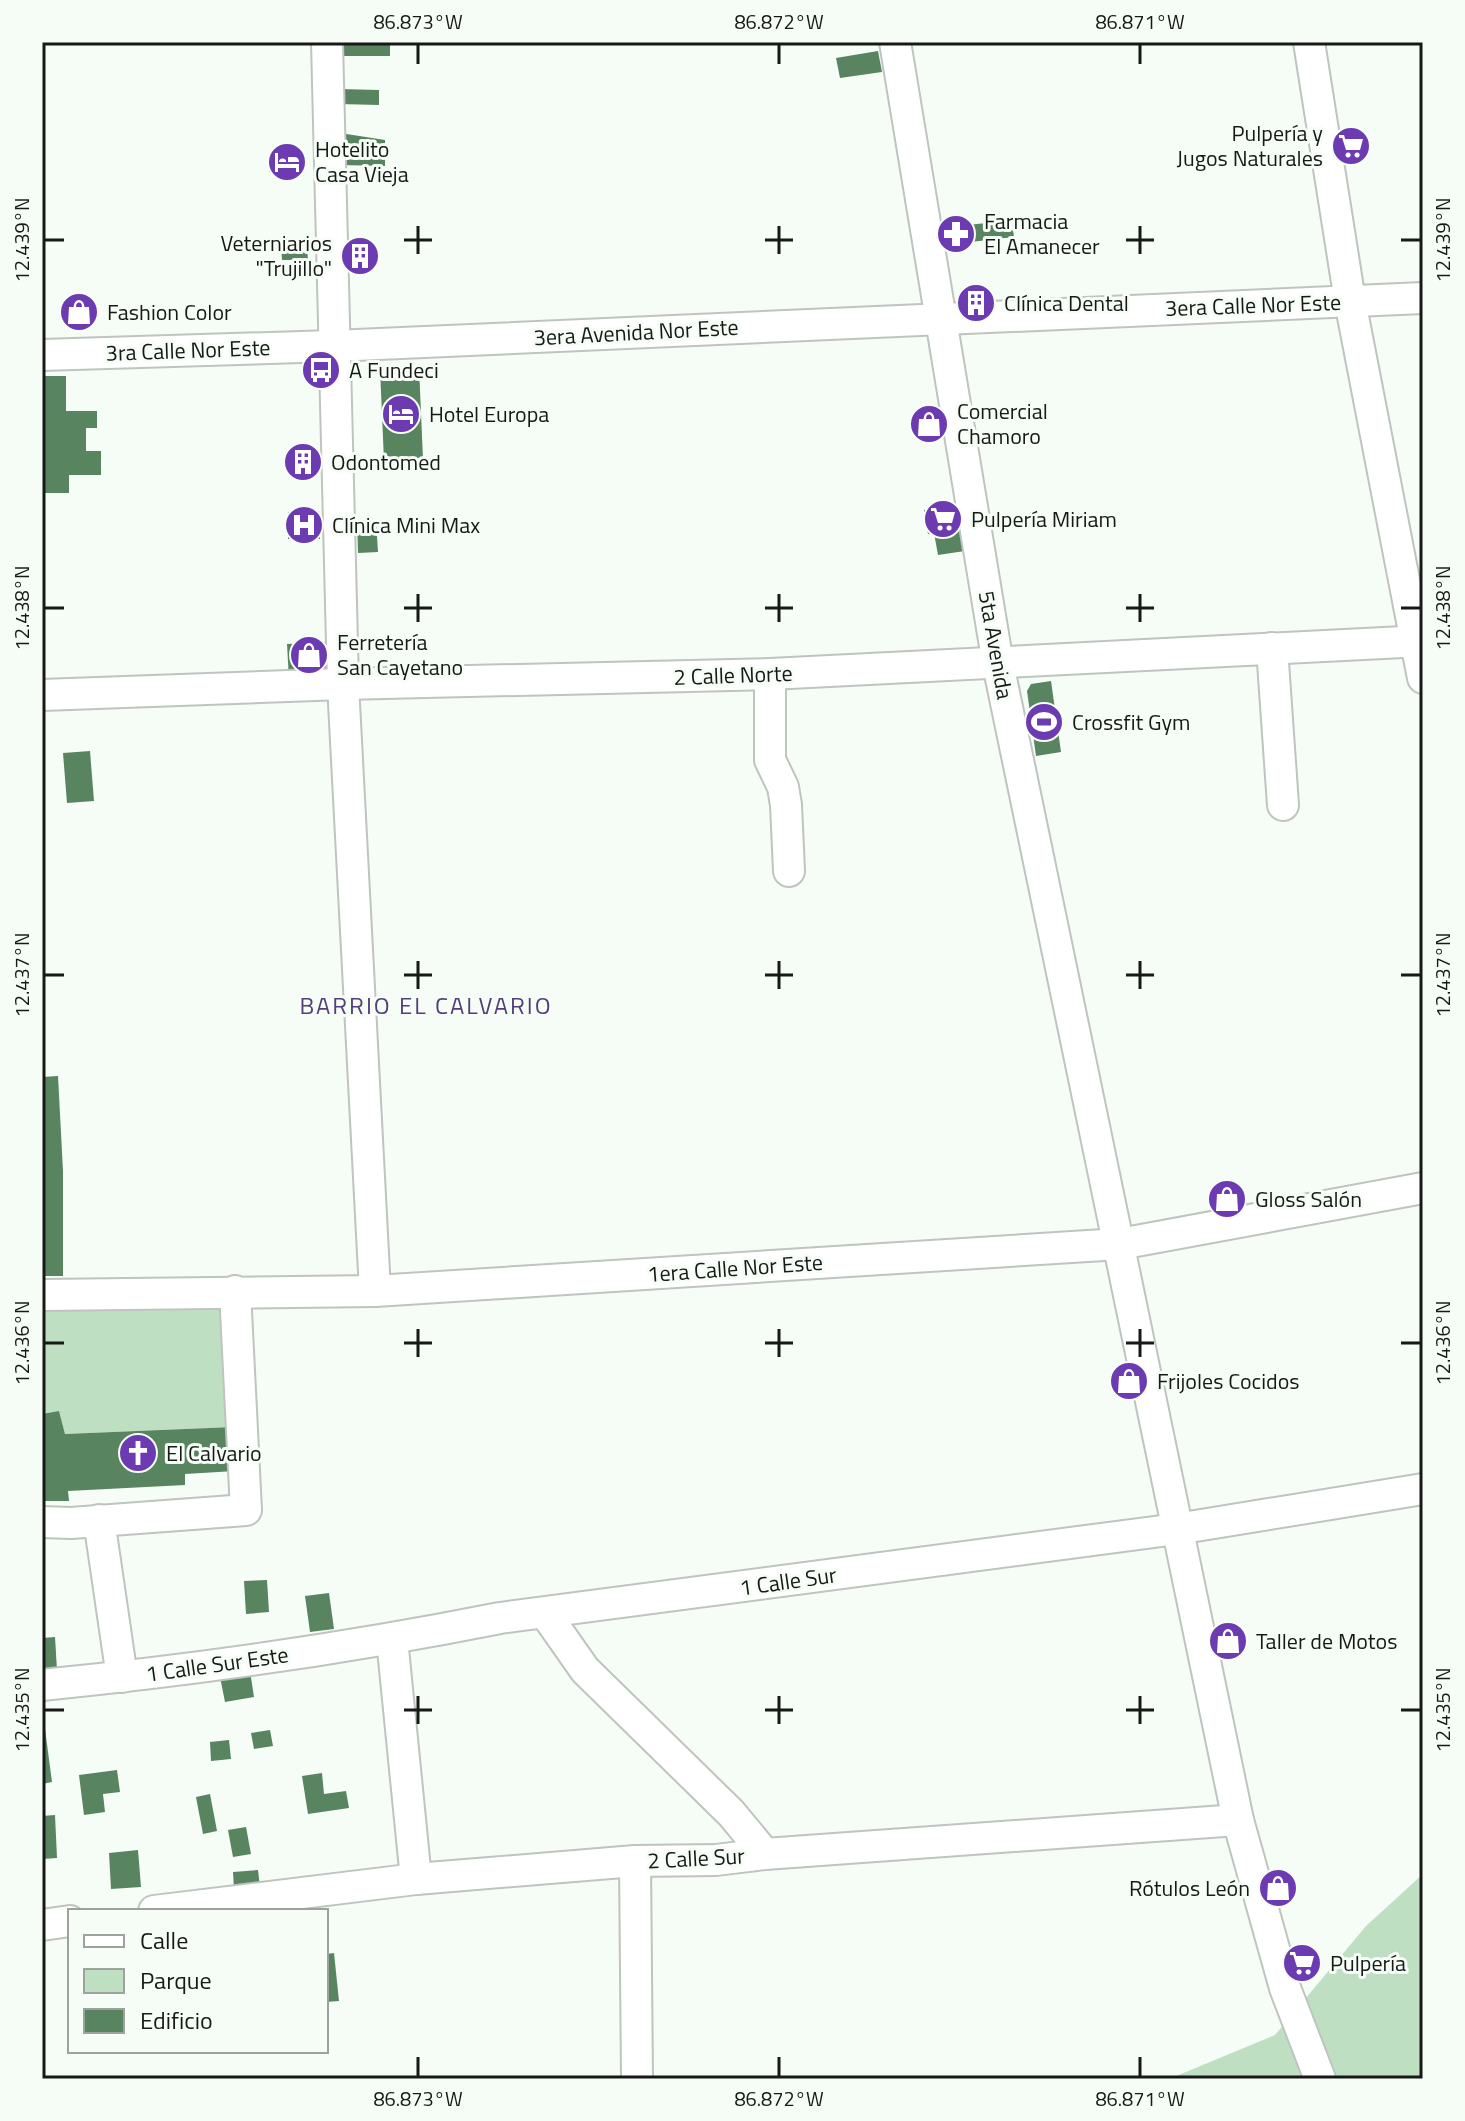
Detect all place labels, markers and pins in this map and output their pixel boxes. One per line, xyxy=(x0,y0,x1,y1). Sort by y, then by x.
place label: Pulpería y Jugos Naturales xyxy=(1177,116,1323,175)
supermarket icon: Pulpería y Jugos Naturales xyxy=(1330,125,1372,167)
place label: Hotelito Casa Vieja xyxy=(315,132,409,191)
hotel icon: Hotelito Casa Vieja xyxy=(266,141,308,183)
place label: Farmacia El Amanecer xyxy=(984,204,1100,263)
pharmacy icon: Farmacia El Amanecer xyxy=(935,213,977,255)
place label: Veterniarios "Trujillo" xyxy=(220,226,332,285)
building icon: Veterniarios "Trujillo" xyxy=(339,235,381,277)
building icon: Clínica Dental xyxy=(955,282,997,324)
place label: Clínica Dental xyxy=(1004,286,1129,320)
shop icon: Fashion Color xyxy=(58,291,100,333)
place label: Fashion Color xyxy=(107,295,232,329)
bus stop icon: A Fundeci xyxy=(300,349,342,391)
place label: A Fundeci xyxy=(349,353,439,387)
hotel icon: Hotel Europa xyxy=(380,393,422,435)
place label: Comercial Chamoro xyxy=(957,394,1048,453)
place label: Hotel Europa xyxy=(429,397,549,431)
shop icon: Comercial Chamoro xyxy=(908,403,950,445)
building icon: Odontomed xyxy=(282,441,324,483)
place label: Odontomed xyxy=(331,445,441,479)
supermarket icon: Pulpería Miriam xyxy=(922,498,964,540)
place label: Pulpería Miriam xyxy=(971,502,1117,536)
hospital icon: Clínica Mini Max xyxy=(283,504,325,546)
place label: Clínica Mini Max xyxy=(332,508,480,542)
place label: Ferretería San Cayetano xyxy=(337,625,463,684)
shop icon: Ferretería San Cayetano xyxy=(288,634,330,676)
sports icon: Crossfit Gym xyxy=(1023,701,1065,743)
place label: Crossfit Gym xyxy=(1072,705,1190,739)
shop icon: Gloss Salón xyxy=(1206,1178,1248,1220)
place label: Gloss Salón xyxy=(1255,1182,1362,1216)
shop icon: Frijoles Cocidos xyxy=(1108,1360,1150,1402)
place label: Frijoles Cocidos xyxy=(1157,1364,1300,1398)
church icon: El Calvario xyxy=(117,1432,159,1474)
place label: El Calvario xyxy=(166,1436,262,1470)
shop icon: Taller de Motos xyxy=(1207,1620,1249,1662)
place label: Taller de Motos xyxy=(1256,1624,1397,1658)
shop icon: Rótulos León xyxy=(1257,1867,1299,1909)
place label: Rótulos León xyxy=(1129,1871,1250,1905)
supermarket icon: Pulpería xyxy=(1281,1942,1323,1984)
place label: Pulpería xyxy=(1330,1946,1406,1980)

